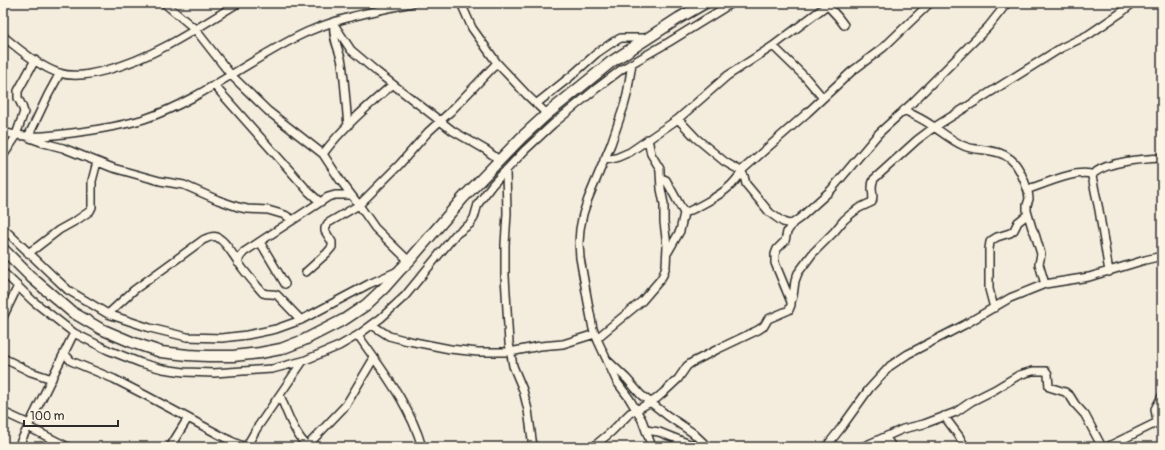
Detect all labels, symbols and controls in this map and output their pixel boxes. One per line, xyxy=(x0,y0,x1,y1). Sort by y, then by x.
scale bar xyxy=(24,402,118,428)
text: 100 m xyxy=(30,409,65,424)

